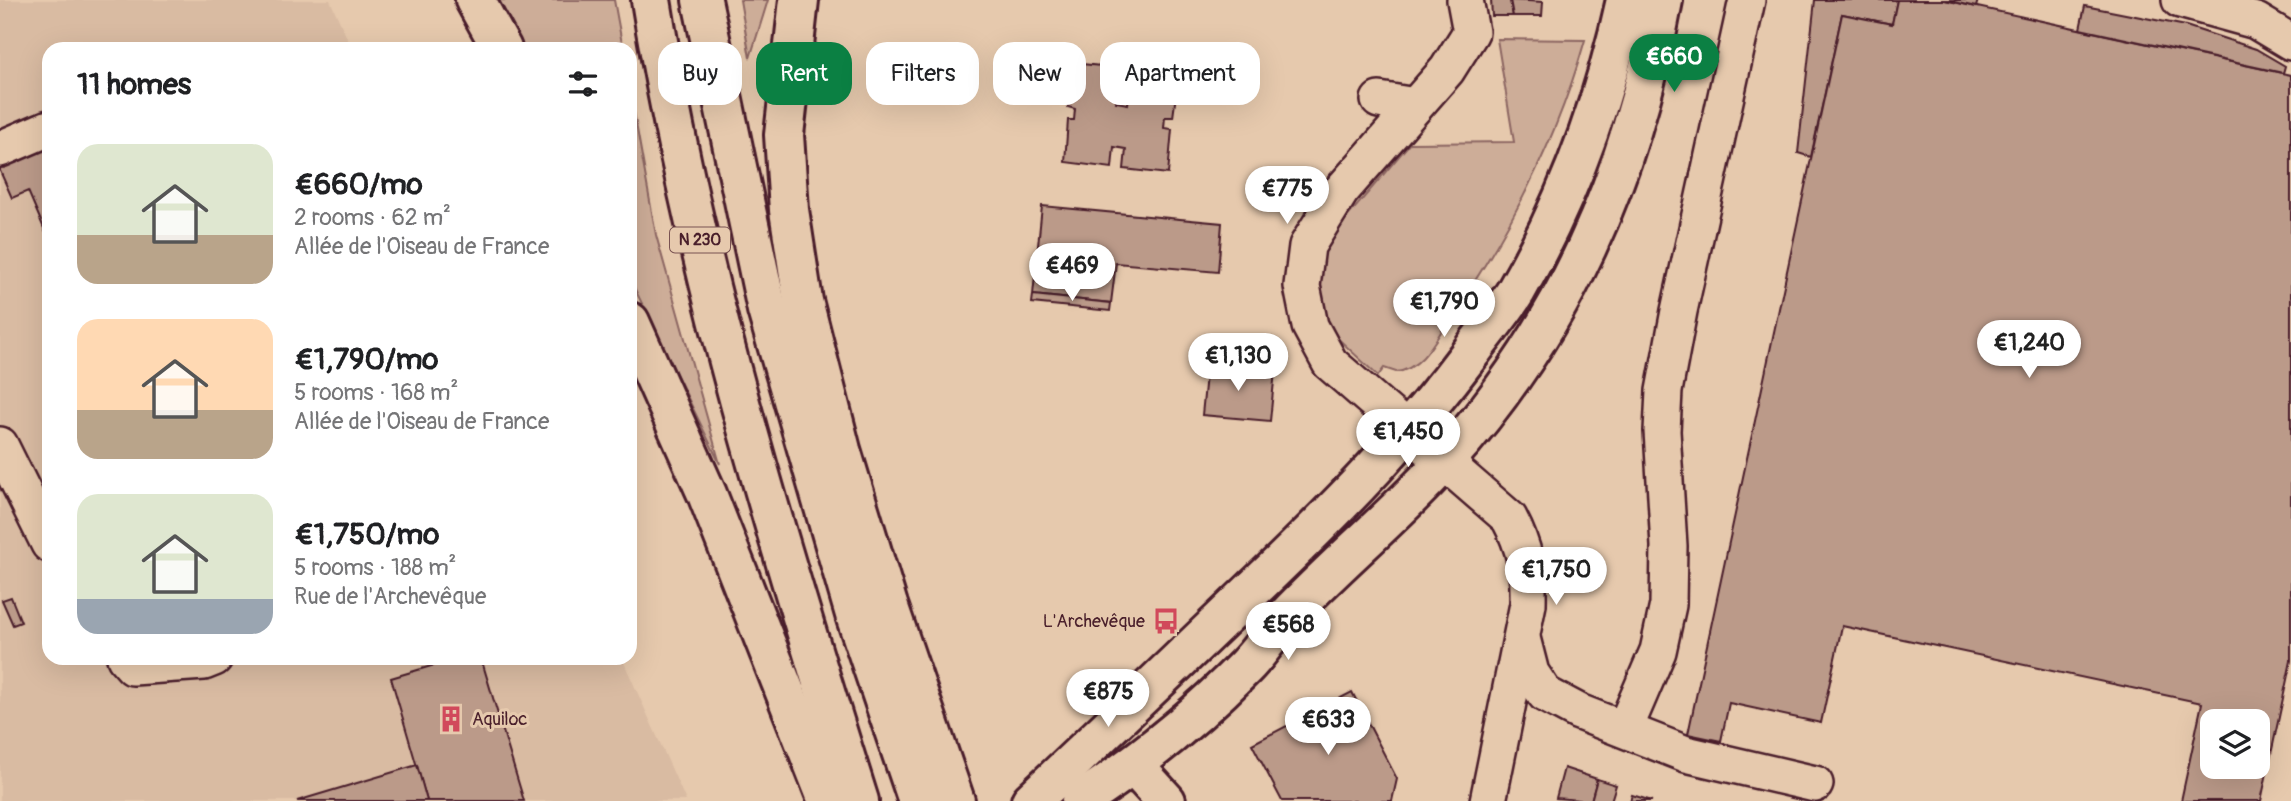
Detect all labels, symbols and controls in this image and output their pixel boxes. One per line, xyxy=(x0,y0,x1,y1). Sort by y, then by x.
pin: €660 xyxy=(1633,34,1715,94)
chip: Buy xyxy=(658,42,742,105)
chip: Rent xyxy=(756,42,852,105)
chip: Filters xyxy=(866,42,979,105)
chip: New xyxy=(993,42,1086,105)
chip: Apartment xyxy=(1100,42,1260,105)
text: €660 xyxy=(1645,42,1703,71)
icon: filters xyxy=(564,65,602,103)
text: 11 homes xyxy=(77,66,191,103)
text: €660/mo xyxy=(294,166,423,203)
pin: €775 xyxy=(1246,166,1328,226)
icon: home xyxy=(133,172,217,256)
text: €775 xyxy=(1261,174,1313,203)
text: 2 rooms · 62 m² xyxy=(294,203,451,232)
road number: N 230 xyxy=(670,228,730,252)
text: Allée de l'Oiseau de France xyxy=(294,232,549,261)
pin: €469 xyxy=(1031,244,1113,303)
text: €469 xyxy=(1045,251,1099,280)
pin: €1,790 xyxy=(1387,280,1501,339)
text: €1,790 xyxy=(1409,287,1479,316)
pin: €1,240 xyxy=(1972,320,2086,380)
text: €1,240 xyxy=(1993,328,2065,357)
pin: €1,130 xyxy=(1181,334,1295,393)
text: €1,790/mo xyxy=(294,341,438,378)
text: €1,130 xyxy=(1204,341,1272,370)
icon: home xyxy=(133,347,217,431)
text: 5 rooms · 168 m² xyxy=(294,378,458,407)
text: Allée de l'Oiseau de France xyxy=(294,407,549,436)
pin: €1,450 xyxy=(1351,410,1465,469)
text: €1,450 xyxy=(1372,417,1444,446)
text: €1,750/mo xyxy=(294,516,439,553)
icon: home xyxy=(133,522,217,606)
pin: €1,750 xyxy=(1499,548,1613,607)
text: 5 rooms · 188 m² xyxy=(294,553,456,582)
text: €1,750 xyxy=(1521,555,1591,584)
text: Rue de l'Archevêque xyxy=(294,582,486,611)
pin: €568 xyxy=(1247,602,1329,662)
bus stop icon: L'Archevêque xyxy=(1151,606,1181,636)
place label: L'Archevêque xyxy=(1043,610,1145,633)
text: €568 xyxy=(1262,610,1314,639)
pin: €875 xyxy=(1067,670,1149,729)
text: €875 xyxy=(1082,677,1134,706)
pin: €633 xyxy=(1287,698,1369,757)
building icon: Aquiloc xyxy=(436,704,466,734)
text: €633 xyxy=(1301,705,1355,734)
place label: Aquiloc xyxy=(472,708,527,731)
map controls xyxy=(2200,709,2270,779)
button: layers xyxy=(2200,709,2270,779)

